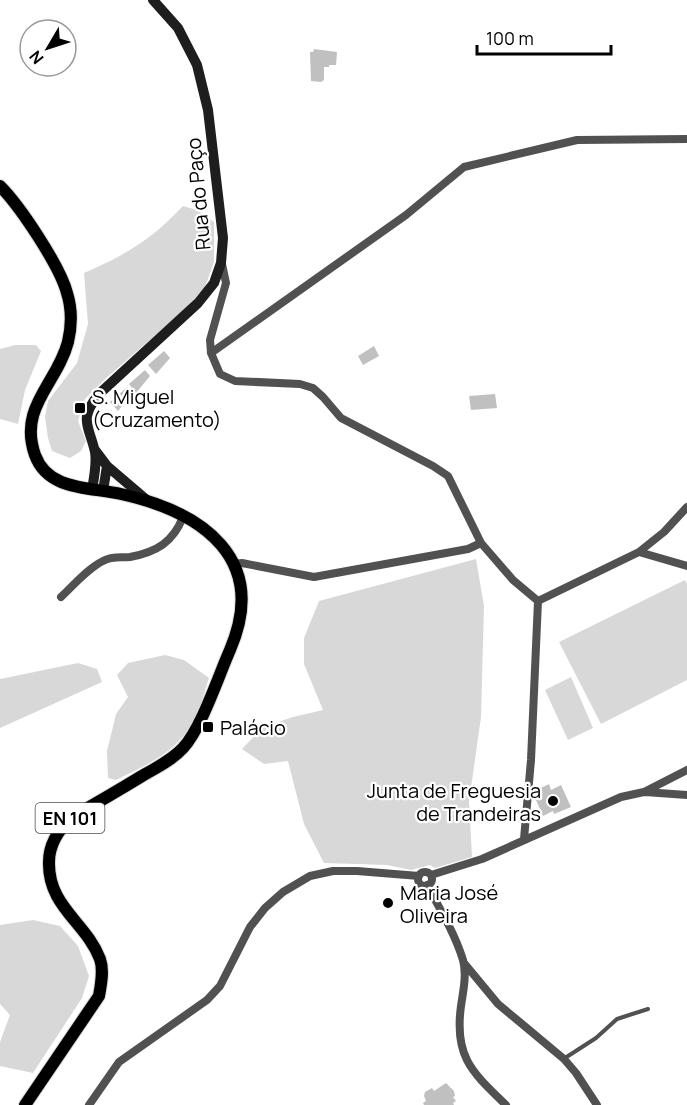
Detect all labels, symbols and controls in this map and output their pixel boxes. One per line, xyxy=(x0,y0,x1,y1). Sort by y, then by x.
north arrow xyxy=(18,18,78,78)
scale bar xyxy=(477,18,610,56)
text: 100 m xyxy=(486,26,534,50)
text: N xyxy=(24,46,49,69)
street label: Rua do Paço xyxy=(180,137,216,251)
place label: S. Miguel (Cruzamento) xyxy=(92,383,222,433)
marker: S. Miguel (Cruzamento) xyxy=(73,401,87,415)
place label: Palácio xyxy=(220,714,286,741)
marker: Palácio xyxy=(201,720,215,734)
place label: Junta de Freguesia de Trandeiras xyxy=(367,777,541,827)
marker: Junta de Freguesia de Trandeiras xyxy=(546,794,560,808)
road number: EN 101 xyxy=(36,803,104,833)
place label: Maria José Oliveira xyxy=(400,879,498,929)
marker: Maria José Oliveira xyxy=(381,896,395,910)

